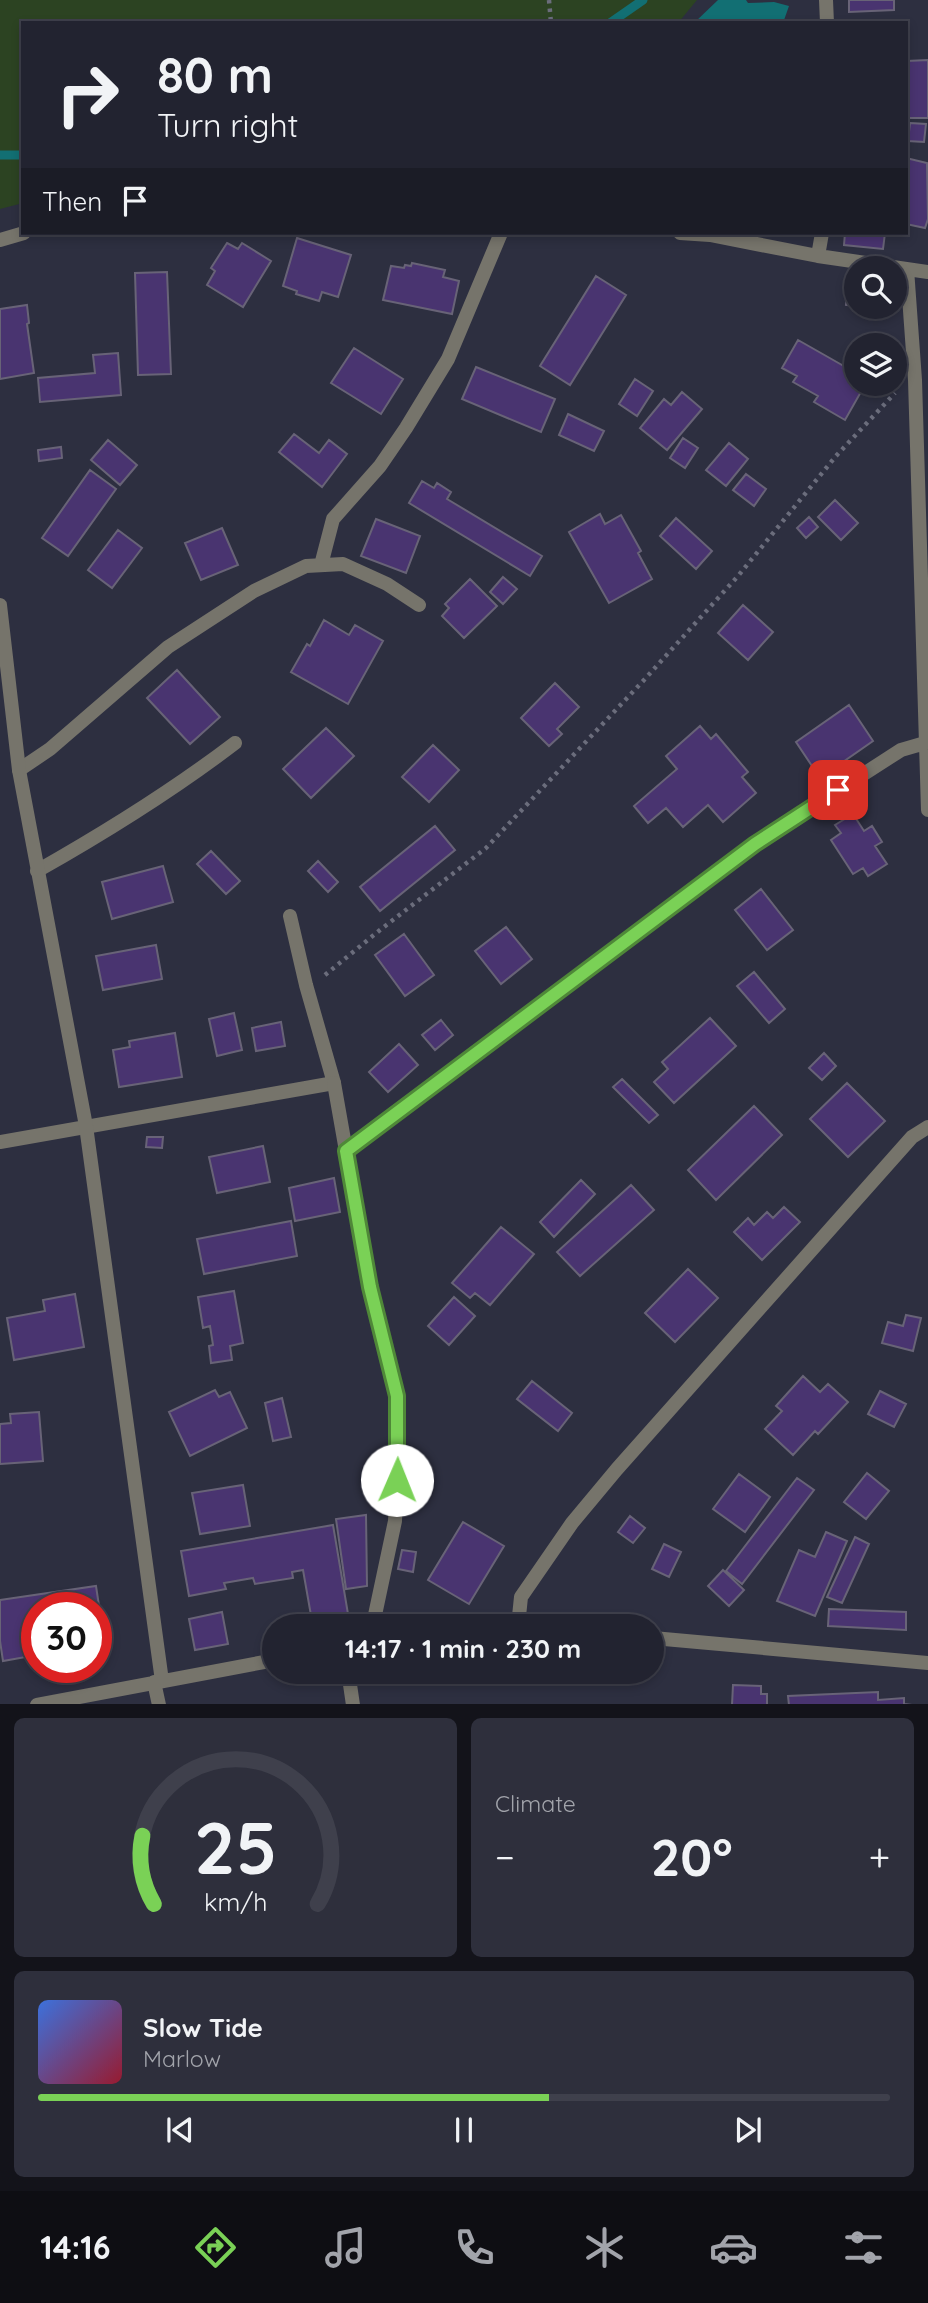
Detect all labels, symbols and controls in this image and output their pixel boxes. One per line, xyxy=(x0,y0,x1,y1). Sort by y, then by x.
text: 80 m xyxy=(157,44,273,105)
icon: right xyxy=(42,49,133,140)
text: Turn right xyxy=(157,105,298,145)
icon: arrive xyxy=(116,182,154,220)
text: Then xyxy=(42,185,102,218)
map controls xyxy=(844,256,907,396)
button: search xyxy=(844,256,907,319)
button: layers xyxy=(844,333,907,396)
pin xyxy=(808,760,868,820)
icon: arrive xyxy=(819,771,857,809)
position arrow xyxy=(360,1443,434,1517)
speed limit sign: 30 xyxy=(21,1592,112,1683)
text: 14:17 · 1 min · 230 m xyxy=(345,1632,581,1665)
text: Climate xyxy=(495,1789,576,1818)
text: 25 xyxy=(194,1801,277,1892)
text: 20° xyxy=(651,1824,733,1889)
text: − xyxy=(495,1833,515,1881)
text: + xyxy=(869,1833,890,1881)
text: km/h xyxy=(204,1885,267,1916)
text: Slow Tide xyxy=(143,2011,263,2044)
text: Marlow xyxy=(143,2044,221,2073)
icon: previous xyxy=(161,2111,199,2149)
icon: pause xyxy=(445,2111,483,2149)
icon: next xyxy=(729,2111,767,2149)
icon: directions xyxy=(191,2223,240,2272)
icon: music xyxy=(321,2223,370,2272)
icon: phone xyxy=(450,2223,499,2272)
icon: climate xyxy=(580,2223,629,2272)
icon: car xyxy=(709,2223,758,2272)
icon: filters xyxy=(839,2223,888,2272)
text: 14:16 xyxy=(40,2227,110,2267)

